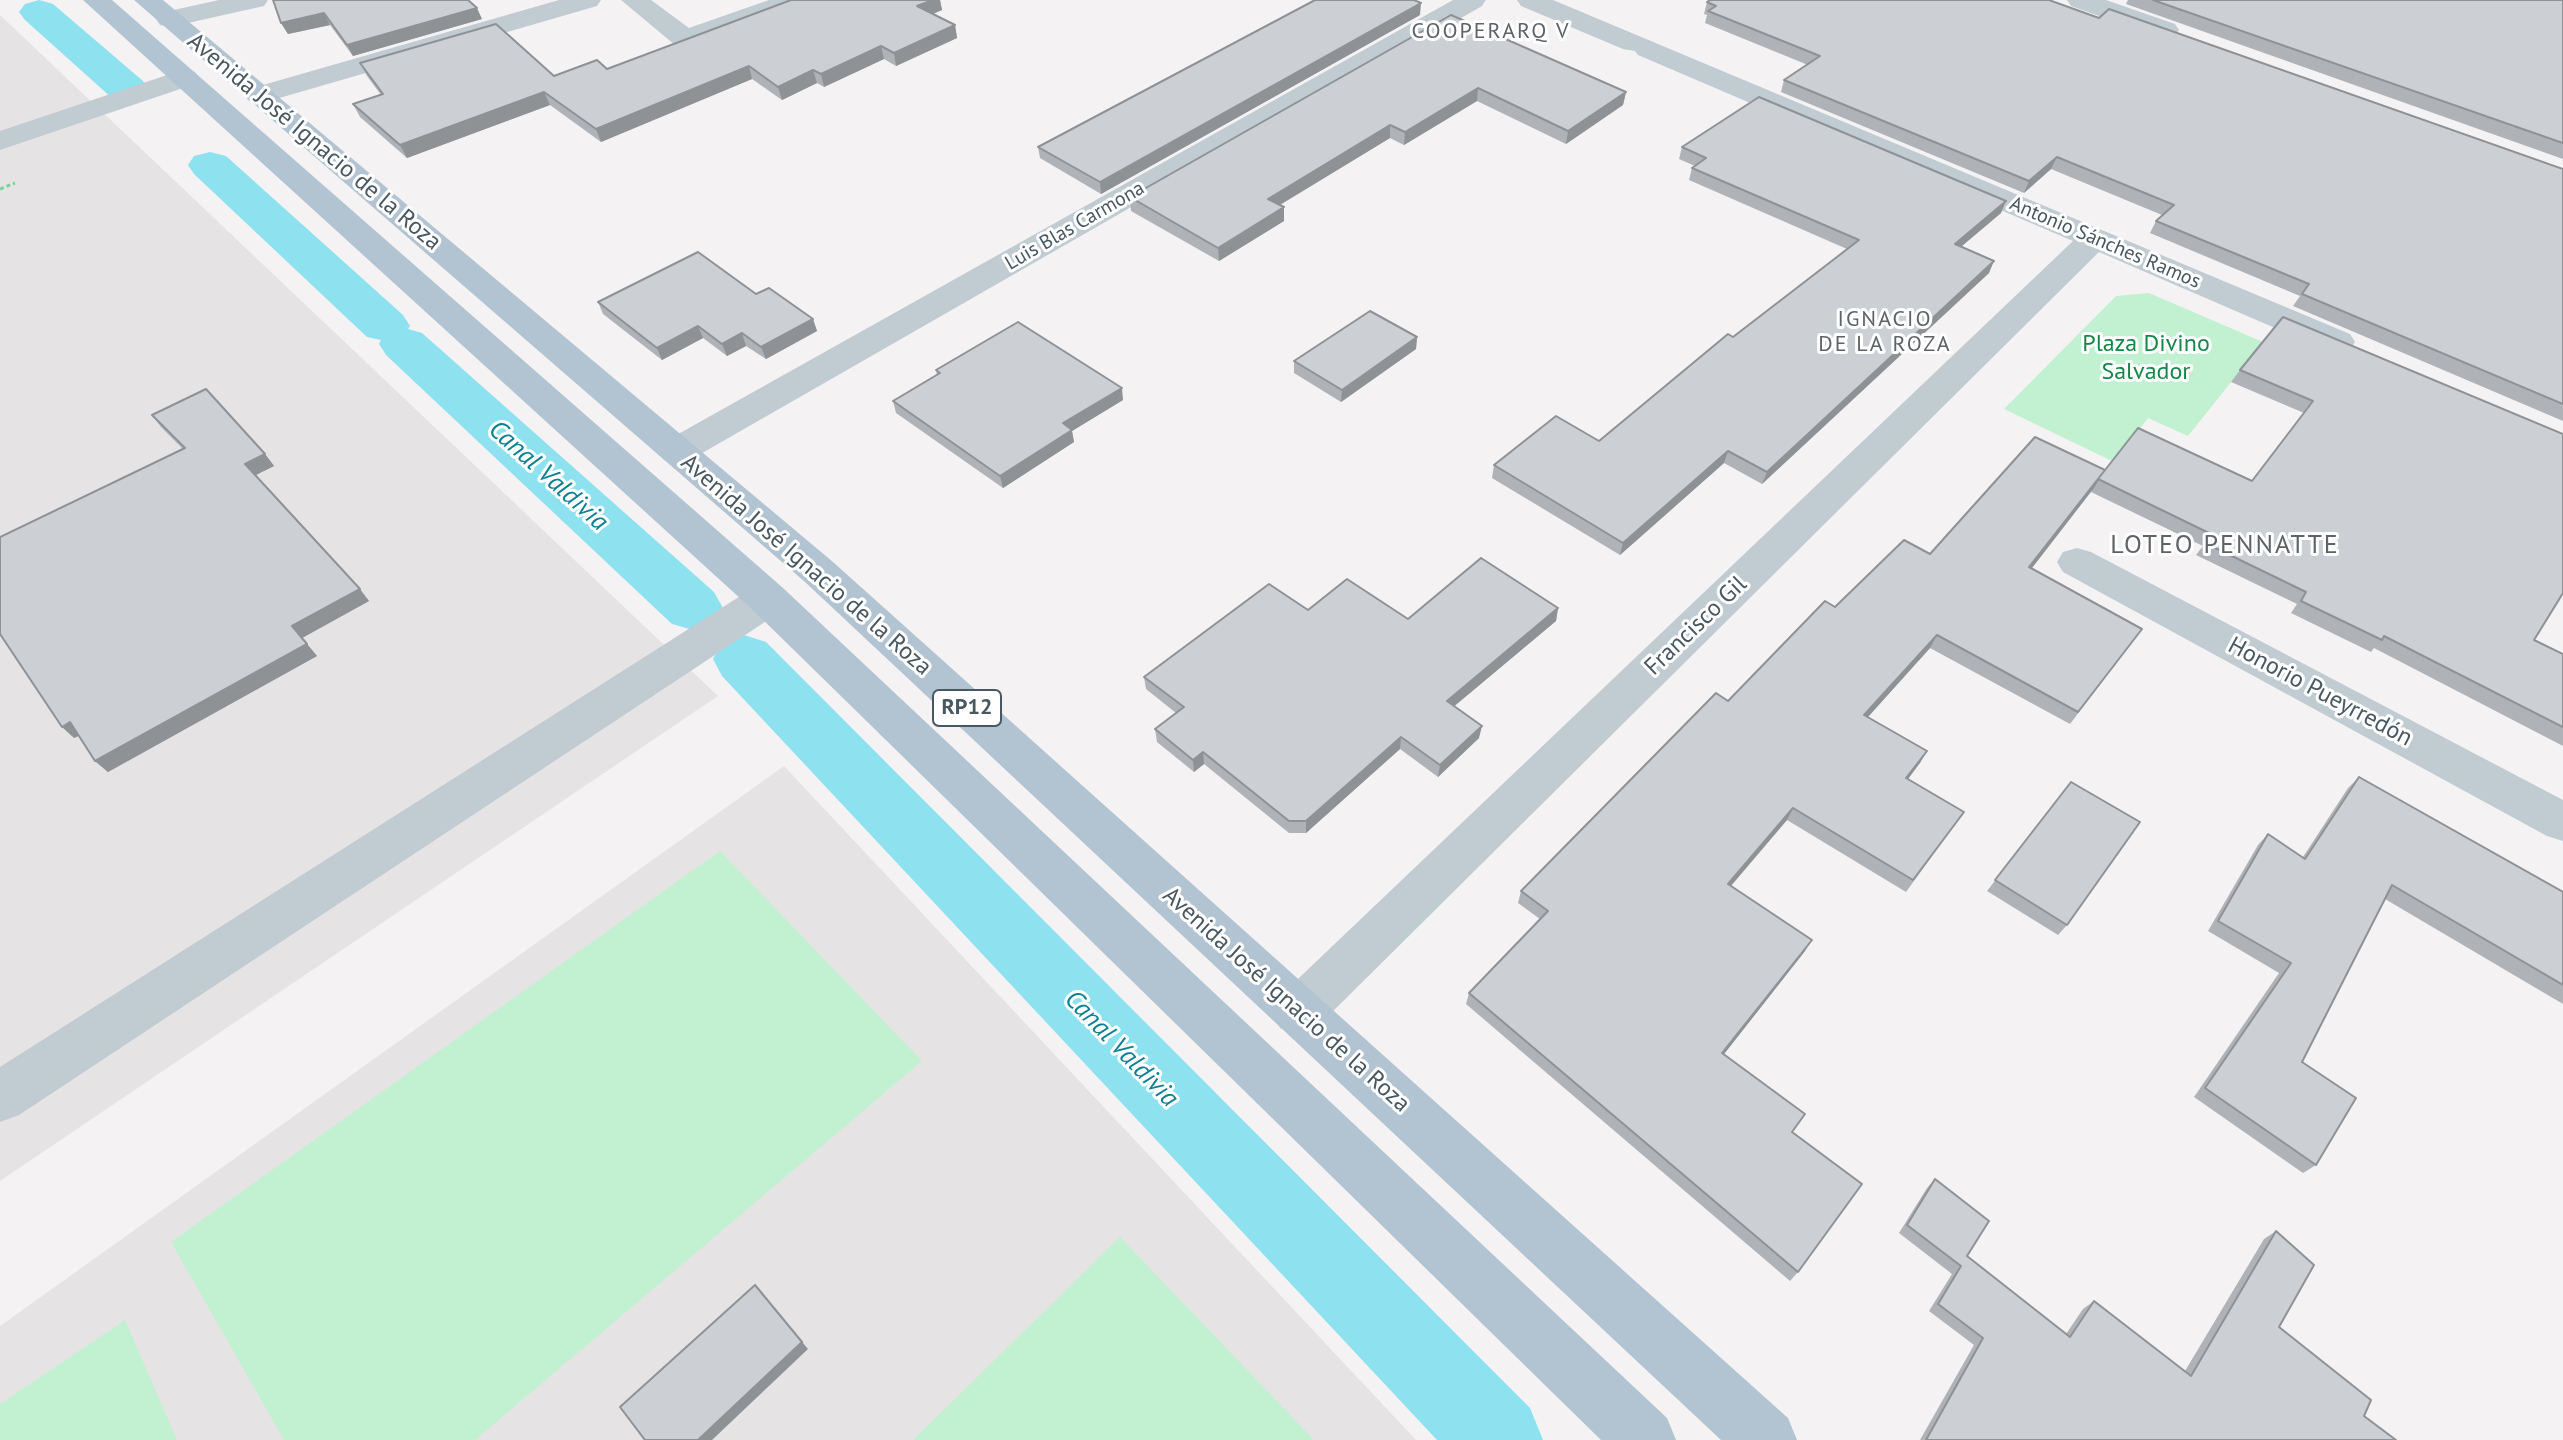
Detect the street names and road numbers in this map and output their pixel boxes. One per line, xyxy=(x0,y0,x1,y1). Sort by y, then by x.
street label: Avenida José Ignacio de la Roza xyxy=(181,27,447,257)
street label: Luis Blas Carmona xyxy=(1001,176,1149,276)
street label: Antonio Sánches Ramos xyxy=(2006,192,2204,294)
street label: Avenida José Ignacio de la Roza xyxy=(675,448,937,682)
street label: Francisco Gil xyxy=(1639,570,1753,682)
street label: Honorio Pueyrredón xyxy=(2223,631,2417,753)
road number: RP12 xyxy=(933,690,1001,726)
street label: Avenida José Ignacio de la Roza xyxy=(1157,881,1415,1119)

